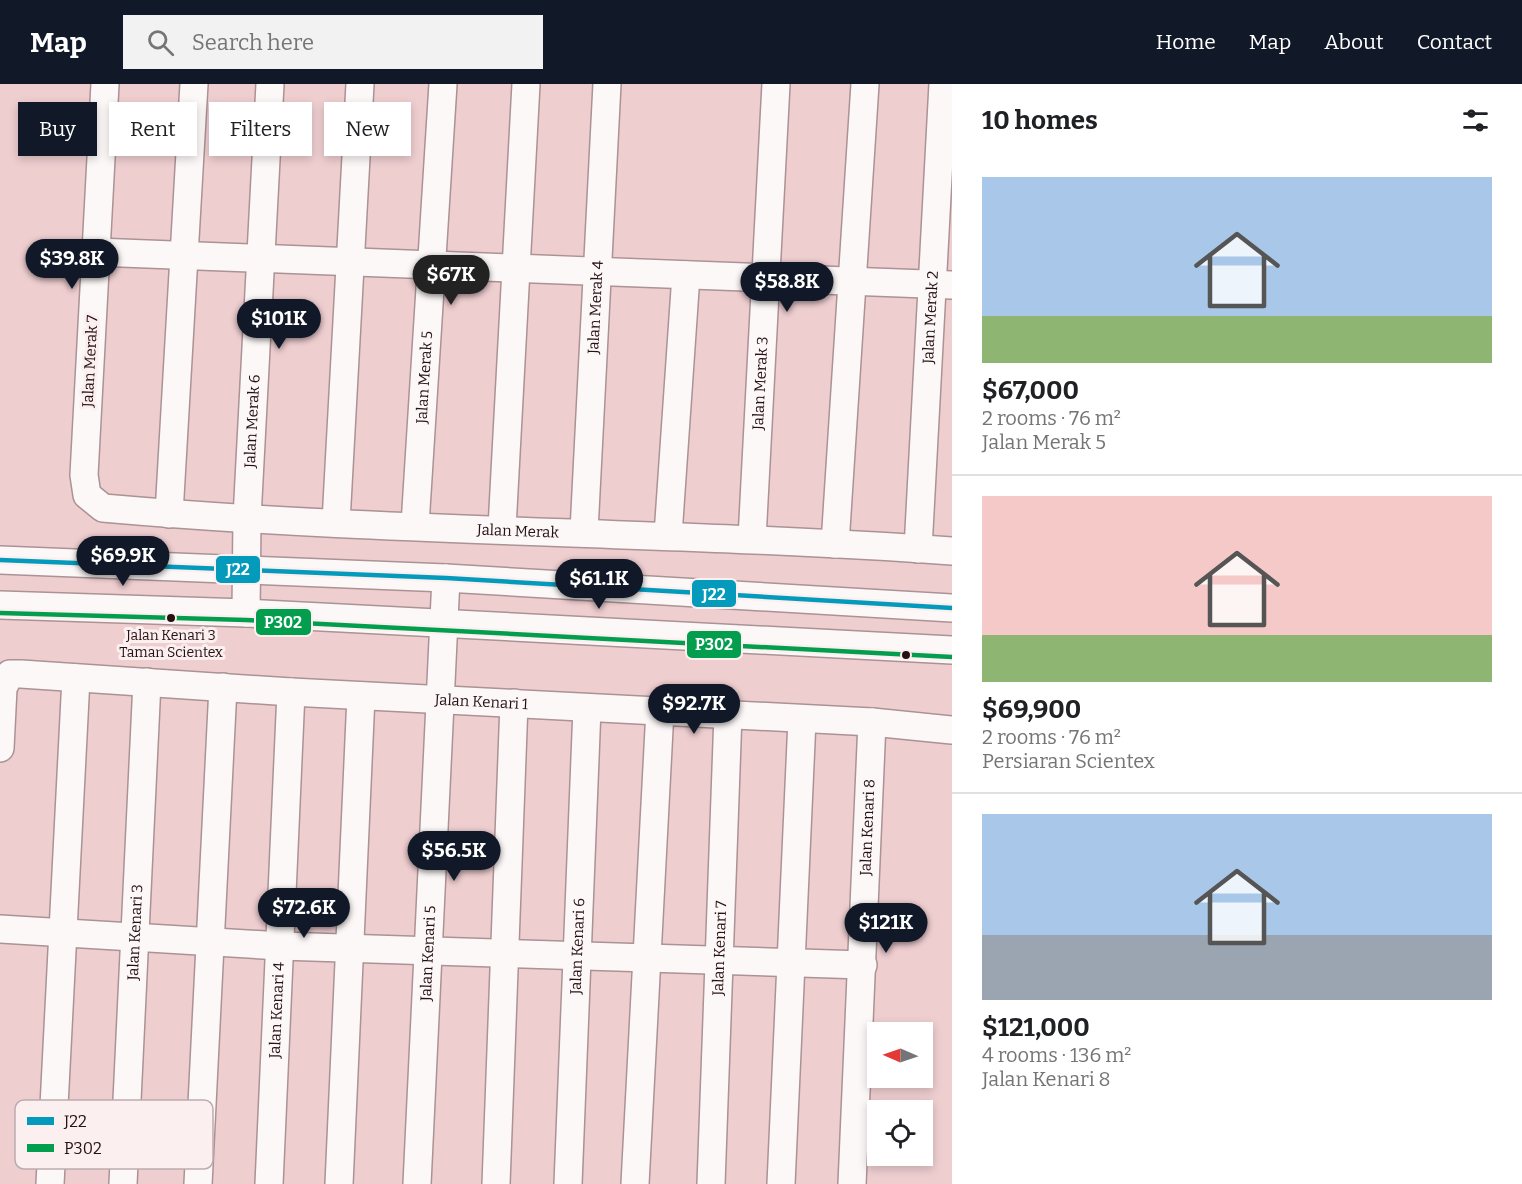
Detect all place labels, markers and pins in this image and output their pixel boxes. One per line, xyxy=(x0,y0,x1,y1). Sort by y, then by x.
pin: $39.8K xyxy=(23,239,121,290)
pin: $67K xyxy=(415,255,487,306)
pin: $58.8K xyxy=(738,262,836,313)
pin: $101K xyxy=(237,299,321,350)
pin: $69.9K xyxy=(74,536,172,587)
pin: $61.1K xyxy=(550,559,648,610)
marker: Jalan Kenari 3 Taman Scientex xyxy=(165,612,177,624)
place label: Jalan Kenari 3 Taman Scientex xyxy=(119,627,223,661)
unlabelled marker xyxy=(900,649,912,661)
pin: $92.7K xyxy=(645,684,743,735)
pin: $56.5K xyxy=(405,831,503,882)
pin: $72.6K xyxy=(255,888,353,939)
pin: $121K xyxy=(844,903,928,954)

